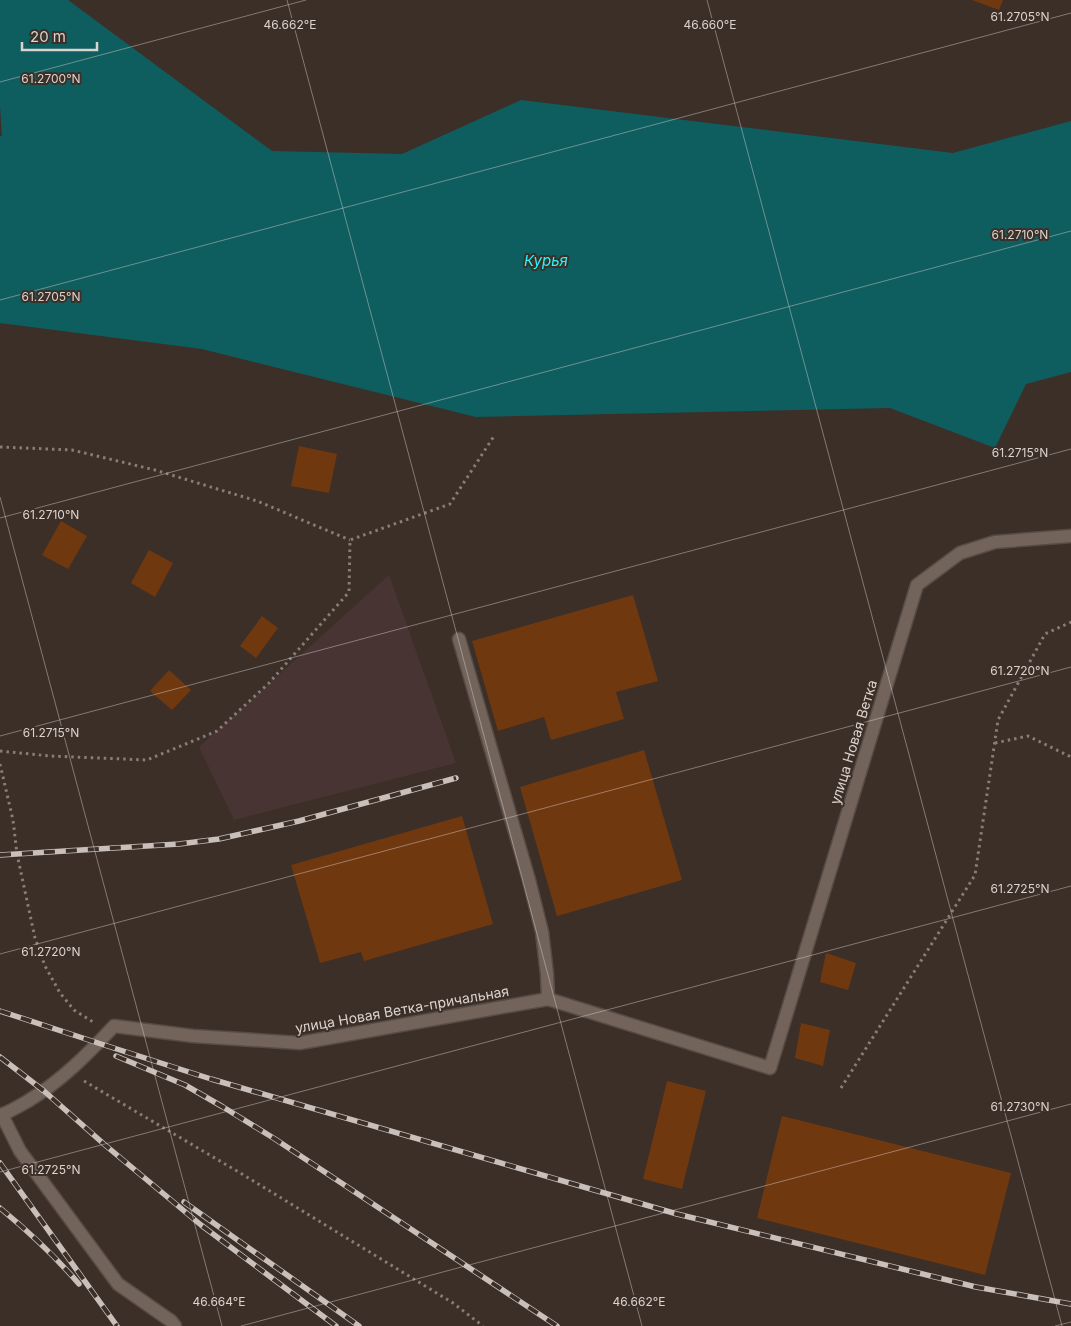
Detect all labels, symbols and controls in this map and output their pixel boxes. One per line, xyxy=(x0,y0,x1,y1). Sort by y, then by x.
text: 61.2705°N xyxy=(990,9,1050,24)
text: 46.662°E xyxy=(264,17,316,32)
text: 46.660°E xyxy=(683,17,737,32)
scale bar xyxy=(22,20,98,52)
text: 20 m xyxy=(30,27,66,46)
text: 61.2700°N xyxy=(21,71,81,86)
text: 61.2710°N xyxy=(992,227,1048,242)
water label: Курья xyxy=(524,251,568,270)
text: 61.2705°N xyxy=(21,289,81,304)
text: 61.2715°N xyxy=(992,445,1048,460)
text: 61.2710°N xyxy=(23,507,79,522)
text: 61.2720°N xyxy=(990,663,1050,678)
street label: улица Новая Ветка xyxy=(826,678,880,806)
text: 61.2715°N xyxy=(23,725,79,740)
text: 61.2725°N xyxy=(990,881,1050,896)
text: 61.2720°N xyxy=(21,944,81,959)
street label: улица Новая Ветка-причальная xyxy=(294,982,510,1036)
text: 61.2730°N xyxy=(990,1099,1050,1114)
text: 61.2725°N xyxy=(21,1162,81,1177)
text: 46.664°E xyxy=(192,1294,246,1309)
text: 46.662°E xyxy=(613,1294,665,1309)

